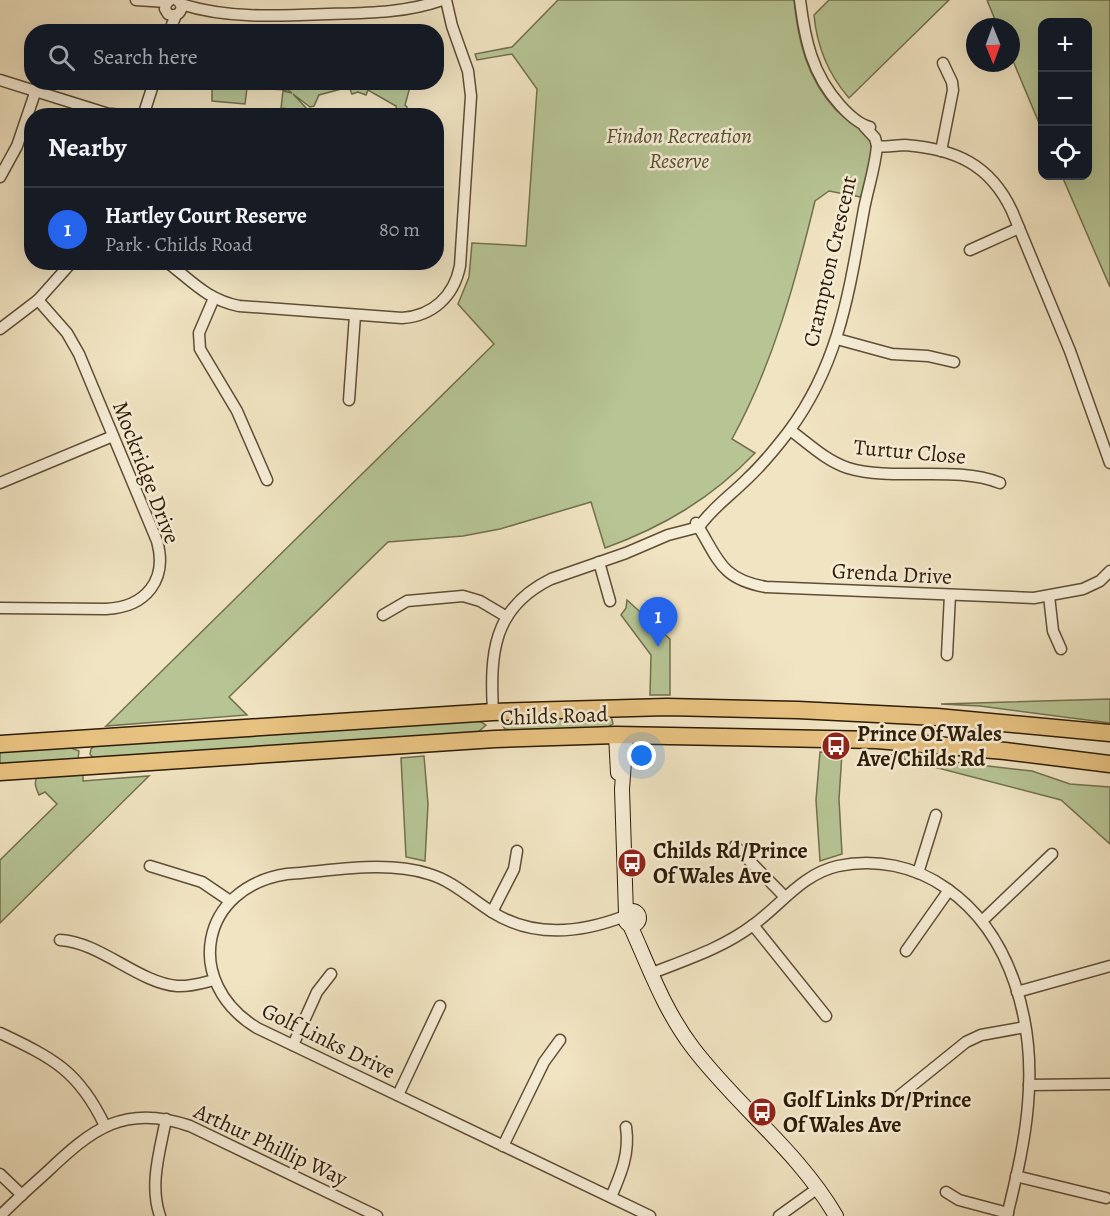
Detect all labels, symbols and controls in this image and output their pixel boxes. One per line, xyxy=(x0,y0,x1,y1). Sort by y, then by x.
north arrow xyxy=(966,18,1020,72)
map controls xyxy=(1038,18,1092,180)
button: + xyxy=(1038,18,1092,72)
search box xyxy=(24,24,444,90)
icon: search xyxy=(45,41,78,74)
text: Search here xyxy=(93,42,198,72)
button: − xyxy=(1038,72,1092,126)
park label: Findon Recreation Reserve xyxy=(606,121,752,176)
button: locate xyxy=(1038,126,1092,180)
text: Nearby xyxy=(48,130,127,165)
street label: Crampton Crescent xyxy=(796,173,864,350)
text: Hartley Court Reserve xyxy=(105,201,307,231)
text: 1 xyxy=(64,216,71,243)
text: 80 m xyxy=(379,216,420,243)
text: Park · Childs Road xyxy=(105,231,253,258)
street label: Mockridge Drive xyxy=(105,397,187,548)
street label: Turtur Close xyxy=(853,432,967,472)
street label: Grenda Drive xyxy=(831,556,953,592)
pin: 1 xyxy=(638,598,678,647)
street label: Childs Road xyxy=(500,699,609,733)
place label: Prince Of Wales Ave/Childs Rd xyxy=(856,719,1002,774)
bus stop icon: Prince Of Wales Ave/Childs Rd xyxy=(820,730,852,762)
your location xyxy=(627,741,656,770)
place label: Childs Rd/Prince Of Wales Ave xyxy=(653,836,808,891)
bus stop icon: Childs Rd/Prince Of Wales Ave xyxy=(616,847,648,879)
street label: Golf Links Drive xyxy=(257,996,400,1086)
place label: Golf Links Dr/Prince Of Wales Ave xyxy=(783,1085,971,1140)
street label: Arthur Phillip Way xyxy=(188,1096,352,1194)
bus stop icon: Golf Links Dr/Prince Of Wales Ave xyxy=(746,1096,778,1128)

